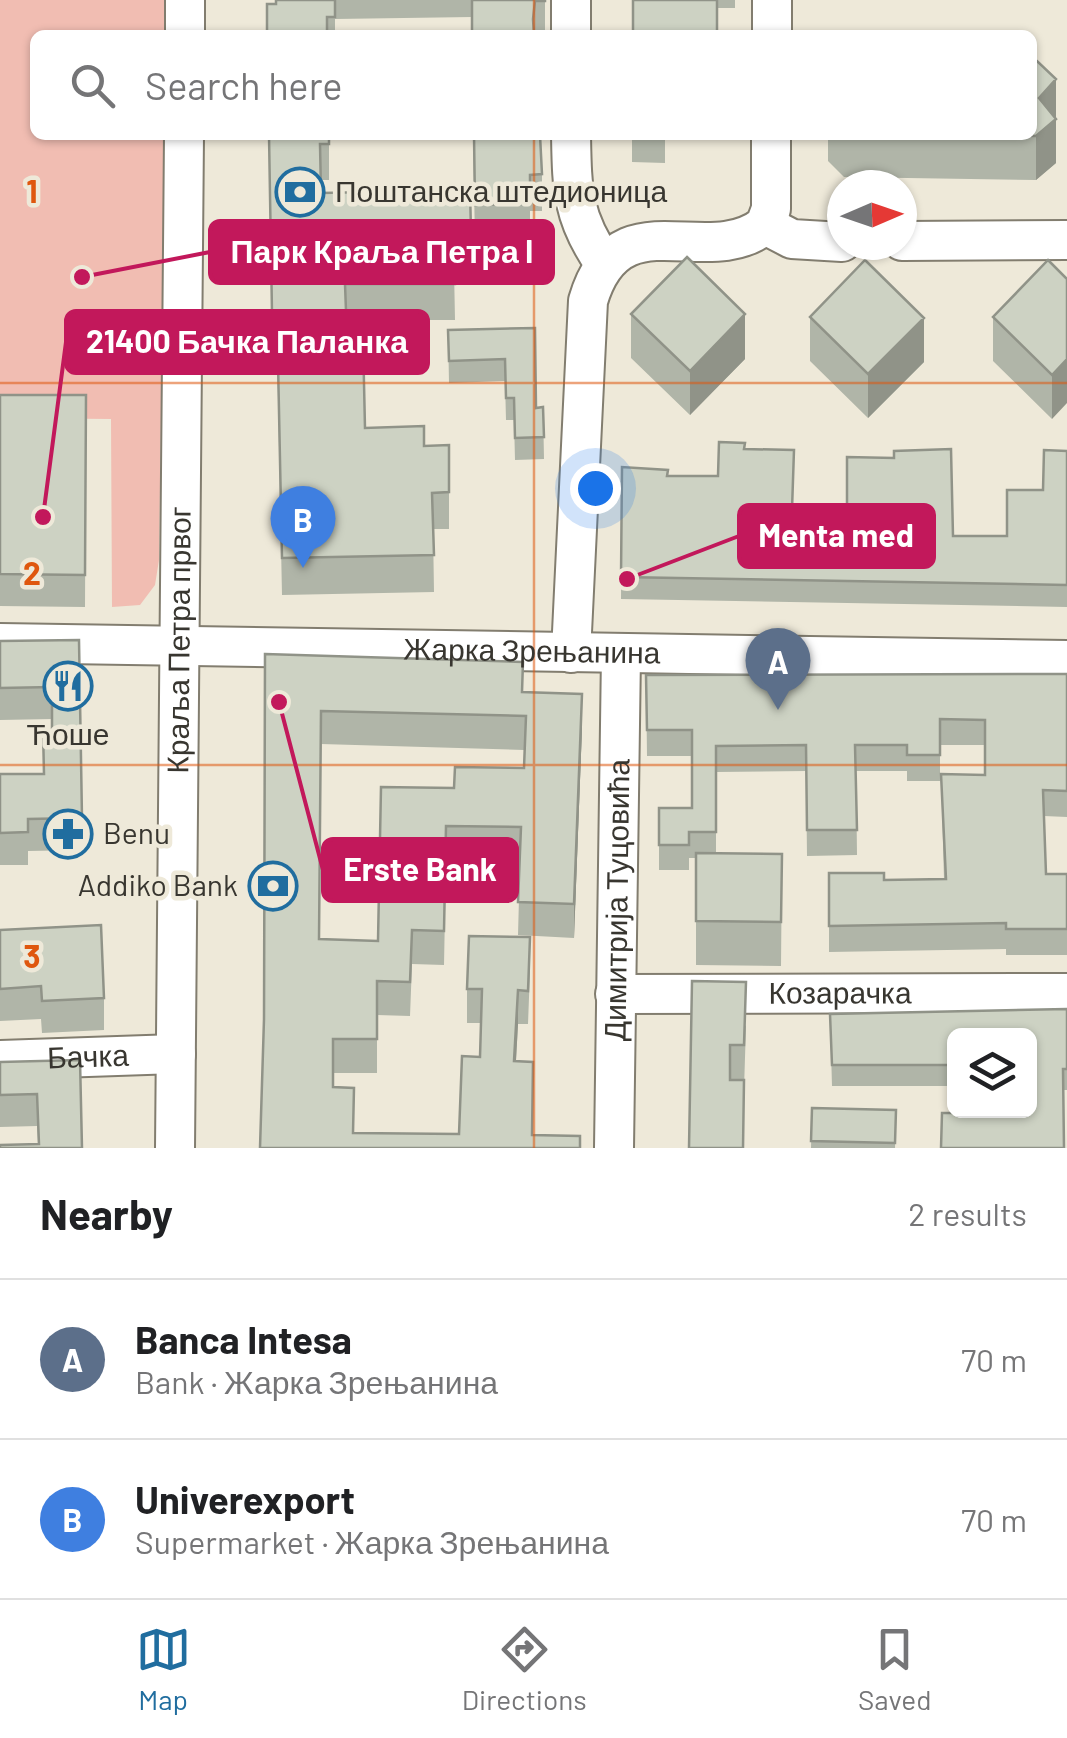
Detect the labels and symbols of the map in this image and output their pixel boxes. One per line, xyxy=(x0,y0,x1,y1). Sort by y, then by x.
bank icon: Поштанска штедионица xyxy=(274,166,326,218)
north arrow xyxy=(827,170,917,260)
text: 1 xyxy=(26,171,38,209)
place label: Поштанска штедионица xyxy=(335,172,667,208)
callout: Парк Краља Петра I xyxy=(210,221,553,283)
text: Парк Краља Петра I xyxy=(230,231,534,270)
callout: 21400 Бачка Паланка xyxy=(66,311,428,373)
text: 21400 Бачка Паланка xyxy=(86,321,408,359)
your location xyxy=(570,463,621,514)
pin: B xyxy=(270,486,336,568)
callout: Menta med xyxy=(739,505,934,567)
street label: Краља Петра првог xyxy=(158,506,197,774)
text: Menta med xyxy=(758,515,914,553)
text: 2 xyxy=(23,553,41,591)
pin: A xyxy=(746,628,810,710)
street label: Жарка Зрењанина xyxy=(403,629,661,670)
restaurant icon: Ћоше xyxy=(42,660,94,712)
place label: Ћоше xyxy=(26,715,110,751)
street label: Димитрија Туцовића xyxy=(596,758,636,1041)
pharmacy icon: Benu xyxy=(42,808,94,860)
place label: Benu xyxy=(103,814,170,850)
callout: Erste Bank xyxy=(323,839,517,901)
text: Erste Bank xyxy=(343,849,497,887)
bank icon: Addiko Bank xyxy=(247,860,299,912)
place label: Addiko Bank xyxy=(78,866,238,902)
text: 3 xyxy=(23,936,41,974)
street label: Козарачка xyxy=(768,973,912,1010)
street label: Бачка xyxy=(46,1036,130,1074)

